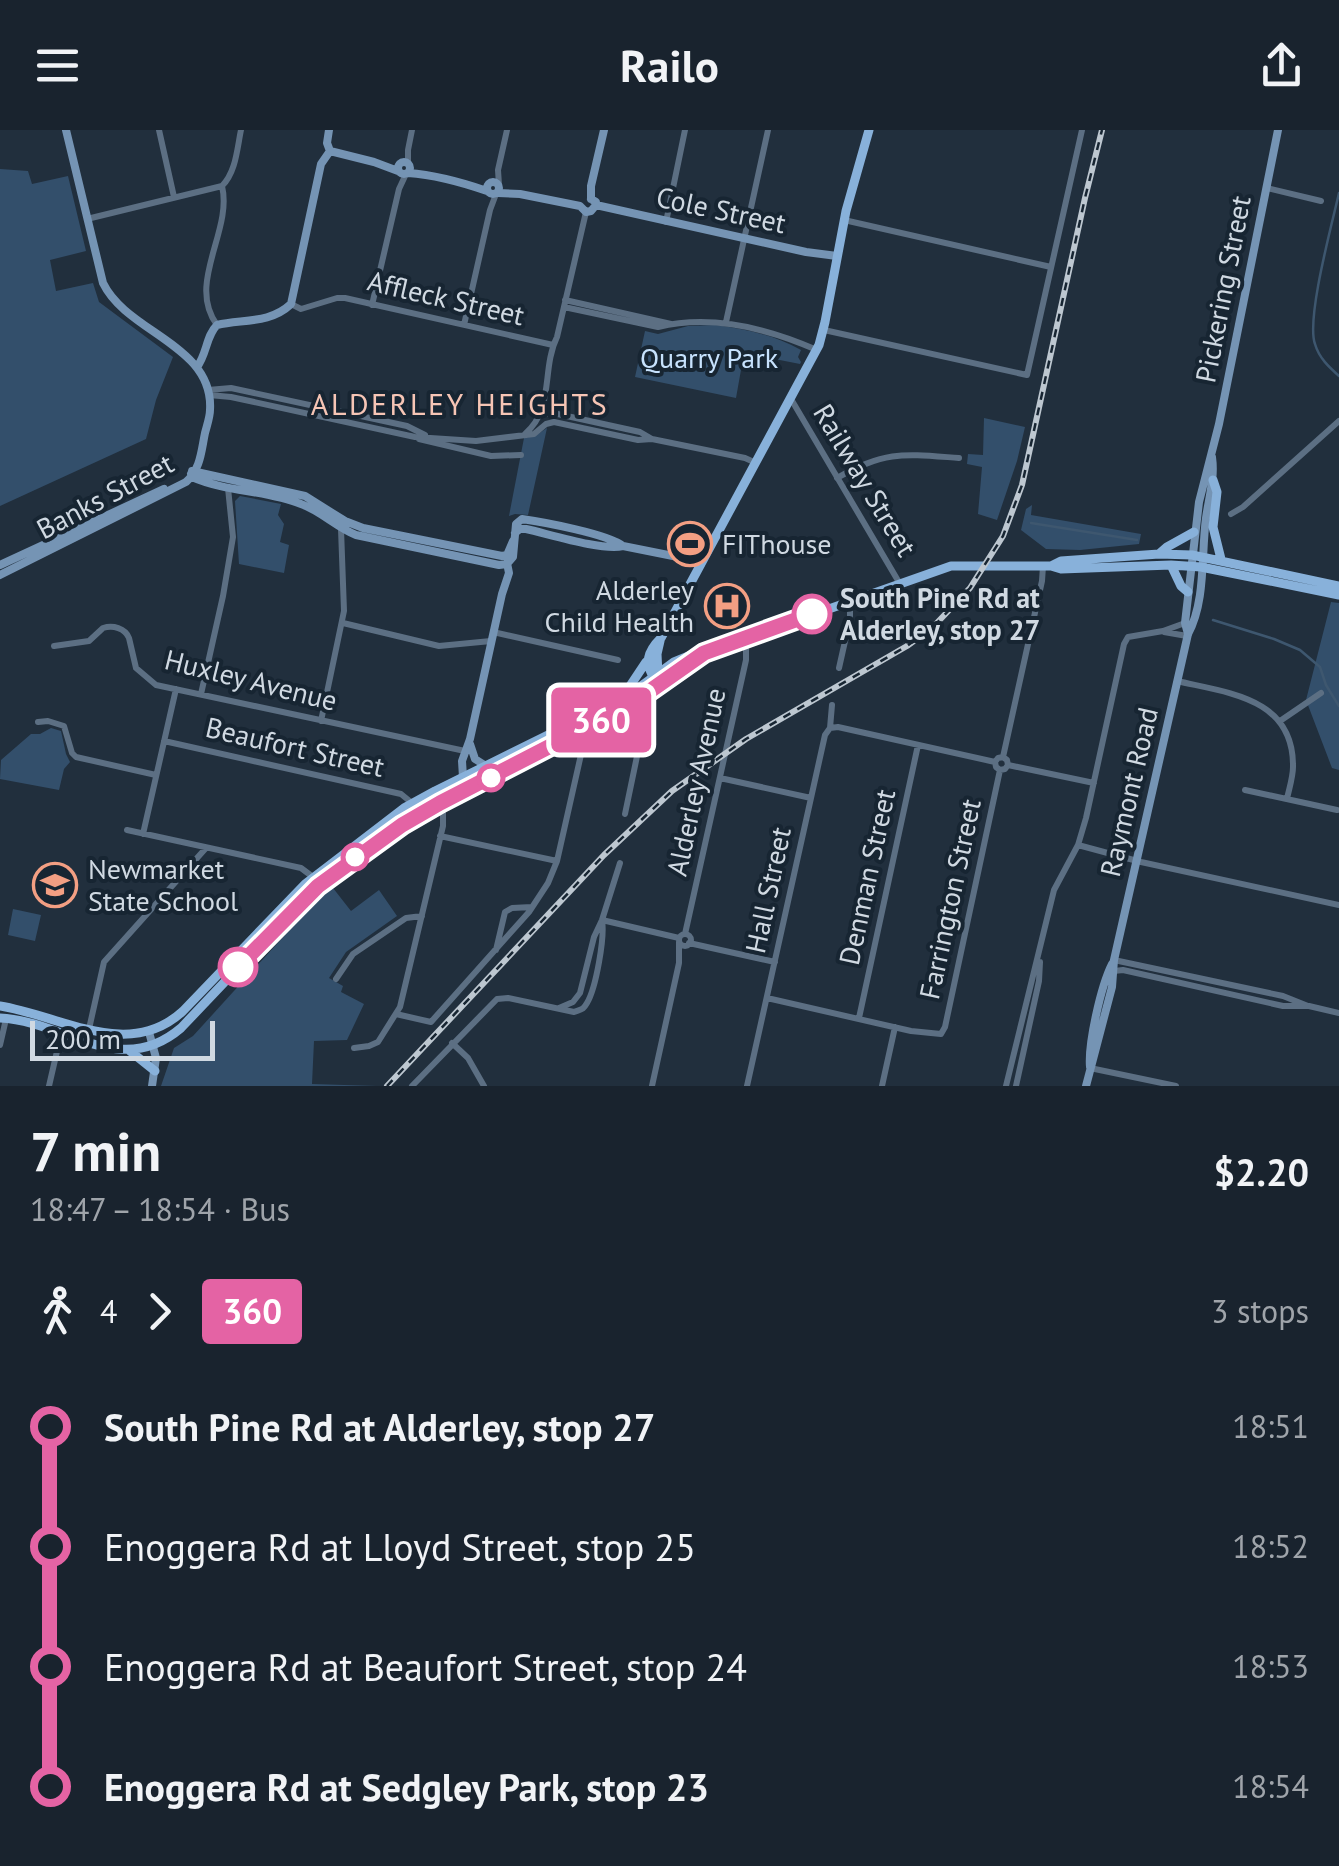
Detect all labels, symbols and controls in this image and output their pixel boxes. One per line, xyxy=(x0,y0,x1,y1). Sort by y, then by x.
text: Railo xyxy=(620,36,719,94)
icon: menu xyxy=(30,38,85,93)
icon: share xyxy=(1254,38,1309,93)
street label: Cole Street xyxy=(653,178,790,241)
street label: Pickering Street xyxy=(1186,192,1259,385)
street label: Affleck Street xyxy=(364,262,529,334)
park label: Quarry Park xyxy=(640,339,779,376)
district label: ALDERLEY HEIGHTS xyxy=(311,384,609,423)
street label: Railway Street xyxy=(805,397,926,563)
street label: Banks Street xyxy=(30,444,180,547)
sports icon: FIThouse xyxy=(667,521,713,567)
place label: FIThouse xyxy=(722,525,832,562)
place label: Alderley Child Health xyxy=(545,571,694,640)
place label: South Pine Rd at Alderley, stop 27 xyxy=(840,579,1040,648)
hospital icon: Alderley Child Health xyxy=(704,583,750,629)
marker: South Pine Rd at Alderley, stop 27 xyxy=(793,595,831,633)
street label: Huxley Avenue xyxy=(161,640,341,719)
street label: Alderley Avenue xyxy=(658,685,733,879)
line badge: 360 xyxy=(544,688,658,752)
text: 360 xyxy=(571,697,631,743)
street label: Raymont Road xyxy=(1091,704,1166,880)
street label: Beaufort Street xyxy=(202,708,388,785)
unlabelled marker xyxy=(478,765,504,791)
street label: Denman Street xyxy=(830,785,903,968)
street label: Farrington Street xyxy=(910,795,989,1002)
street label: Hall Street xyxy=(736,823,799,956)
unlabelled marker xyxy=(342,844,368,870)
place label: Newmarket State School xyxy=(88,850,238,919)
school or university icon: Newmarket State School xyxy=(32,862,78,908)
unlabelled marker xyxy=(219,948,257,986)
scale bar xyxy=(30,1016,215,1060)
text: 200 m xyxy=(45,1020,121,1057)
text: 7 min xyxy=(30,1115,161,1186)
text: $2.20 xyxy=(1213,1147,1309,1196)
text: 18:47 – 18:54 · Bus xyxy=(30,1188,290,1230)
icon: walk xyxy=(30,1284,85,1339)
icon: forward xyxy=(132,1284,187,1339)
text: 360 xyxy=(222,1288,282,1334)
text: 4 xyxy=(100,1290,117,1332)
text: 3 stops xyxy=(1211,1290,1309,1332)
text: South Pine Rd at Alderley, stop 27 xyxy=(104,1402,655,1451)
text: 18:51 xyxy=(1232,1405,1309,1447)
text: Enoggera Rd at Lloyd Street, stop 25 xyxy=(104,1522,696,1571)
text: 18:52 xyxy=(1232,1525,1309,1567)
text: Enoggera Rd at Beaufort Street, stop 24 xyxy=(104,1642,747,1691)
text: 18:53 xyxy=(1232,1645,1309,1687)
text: Enoggera Rd at Sedgley Park, stop 23 xyxy=(104,1762,709,1811)
text: 18:54 xyxy=(1232,1765,1309,1807)

